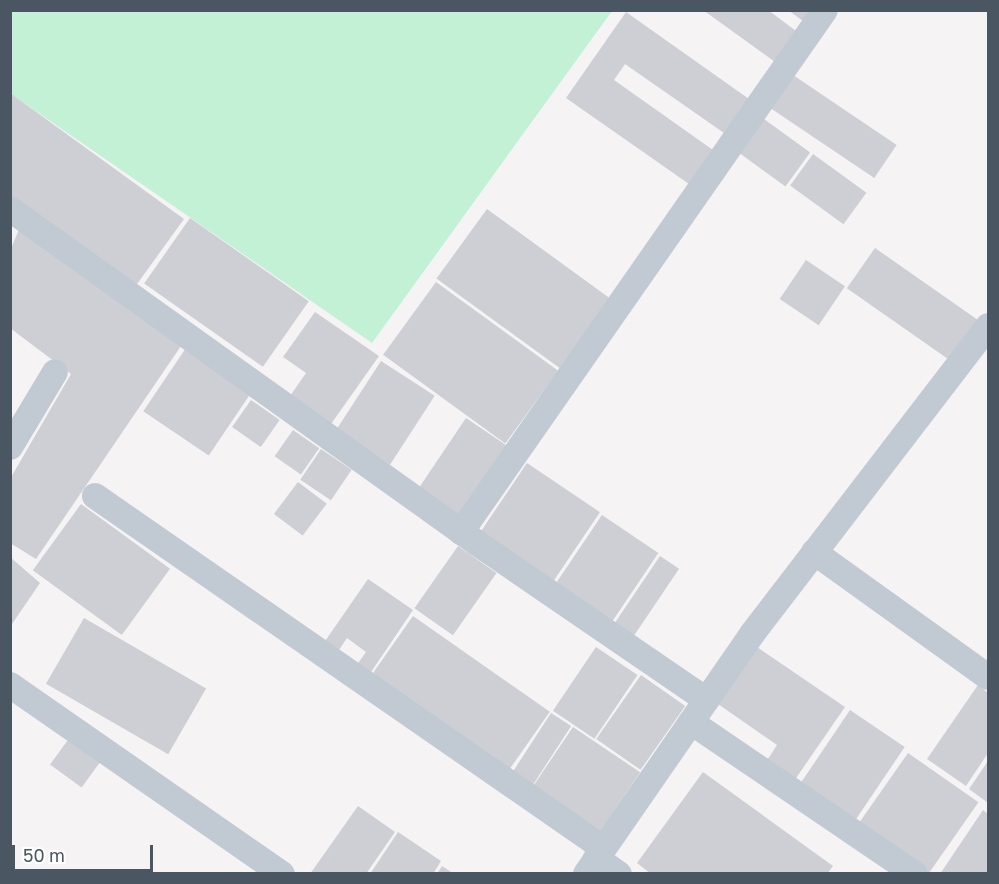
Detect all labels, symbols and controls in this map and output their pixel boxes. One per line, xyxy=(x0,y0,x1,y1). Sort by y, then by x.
scale bar xyxy=(15,833,156,871)
text: 50 m xyxy=(23,844,65,866)

